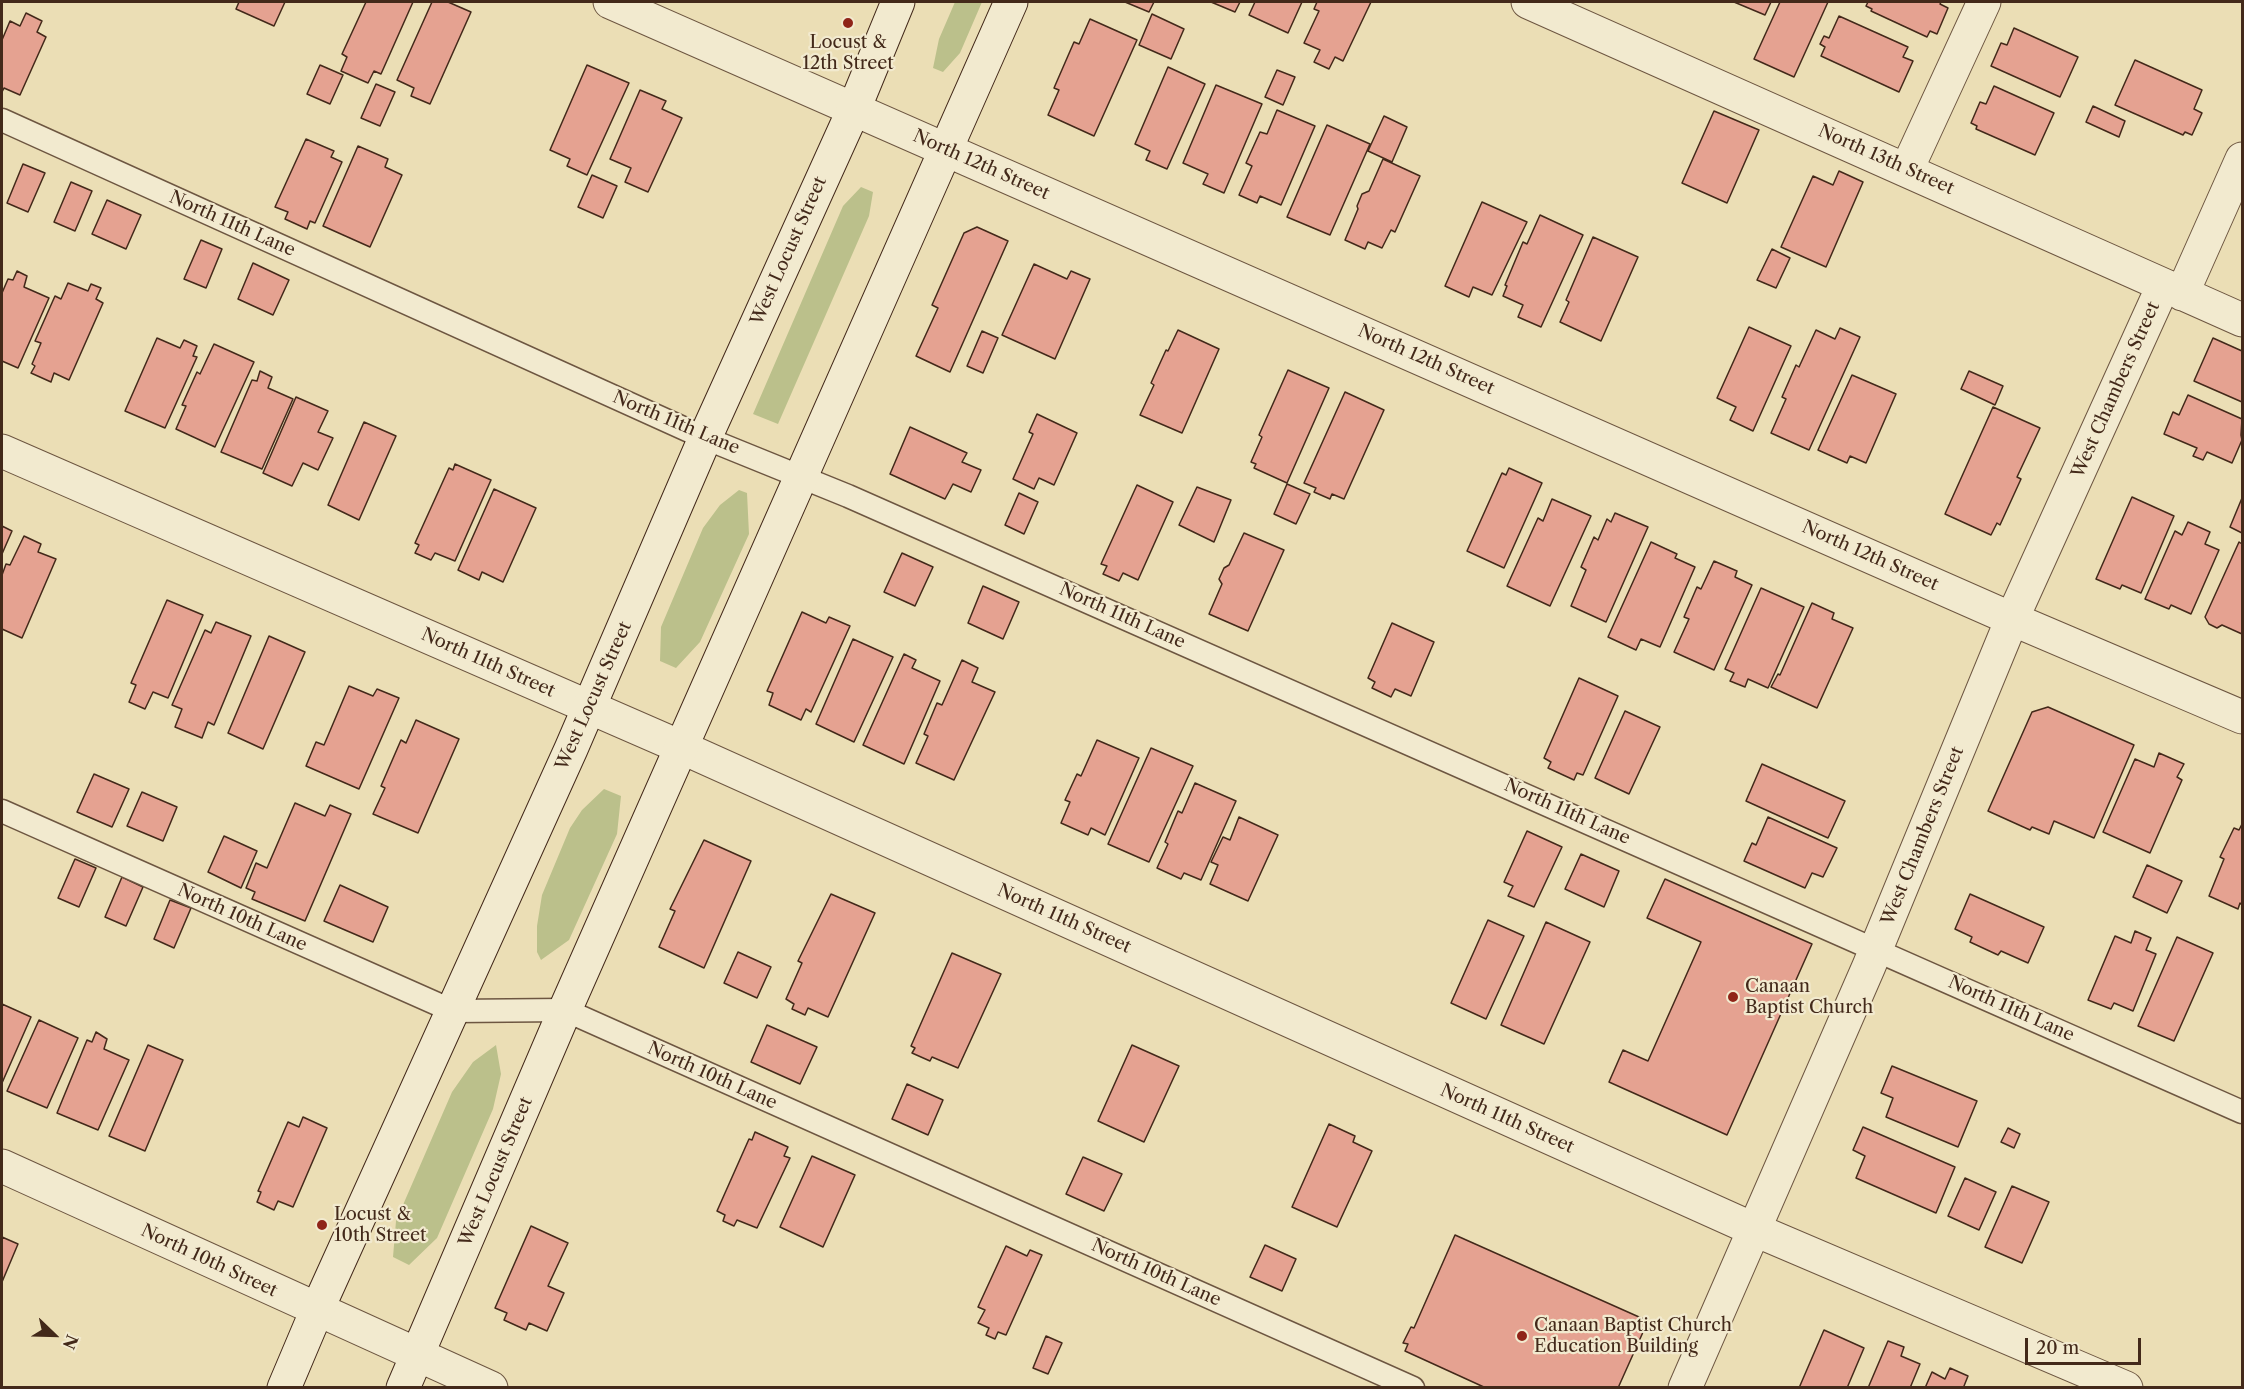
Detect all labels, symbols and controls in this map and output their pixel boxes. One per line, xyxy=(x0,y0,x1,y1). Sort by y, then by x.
marker: Locust & 12th Street xyxy=(841,16,855,30)
place label: Locust & 12th Street xyxy=(802,32,894,74)
street label: North 13th Street xyxy=(1815,120,1957,200)
street label: North 12th Street xyxy=(910,125,1052,205)
street label: West Locust Street xyxy=(747,173,831,329)
street label: North 11th Lane xyxy=(166,187,298,261)
street label: West Chambers Street xyxy=(2067,298,2165,482)
street label: North 12th Street xyxy=(1355,320,1497,400)
street label: North 11th Lane xyxy=(609,387,743,459)
street label: North 12th Street xyxy=(1799,516,1941,596)
street label: North 11th Lane xyxy=(1056,579,1188,653)
street label: West Locust Street xyxy=(552,618,636,774)
street label: North 11th Street xyxy=(418,624,558,702)
street label: West Chambers Street xyxy=(1877,744,1969,928)
street label: North 11th Lane xyxy=(1501,775,1633,849)
street label: North 10th Lane xyxy=(174,880,310,956)
street label: North 11th Street xyxy=(994,880,1134,958)
street label: North 11th Lane xyxy=(1945,972,2077,1046)
place label: Canaan Baptist Church xyxy=(1745,976,1873,1018)
marker: Canaan Baptist Church xyxy=(1726,990,1740,1004)
street label: North 10th Lane xyxy=(644,1038,780,1114)
street label: North 11th Street xyxy=(1437,1080,1577,1158)
street label: West Locust Street xyxy=(455,1094,537,1250)
place label: Locust & 10th Street xyxy=(334,1204,426,1246)
marker: Locust & 10th Street xyxy=(315,1218,329,1232)
street label: North 10th Street xyxy=(137,1220,281,1302)
street label: North 10th Lane xyxy=(1088,1235,1224,1311)
north arrow xyxy=(24,1305,84,1365)
place label: Canaan Baptist Church Education Building xyxy=(1534,1315,1732,1358)
scale bar xyxy=(2028,1326,2144,1364)
marker: Canaan Baptist Church Education Building xyxy=(1515,1329,1529,1343)
text: N xyxy=(59,1332,82,1352)
text: 20 m xyxy=(2036,1337,2079,1359)

